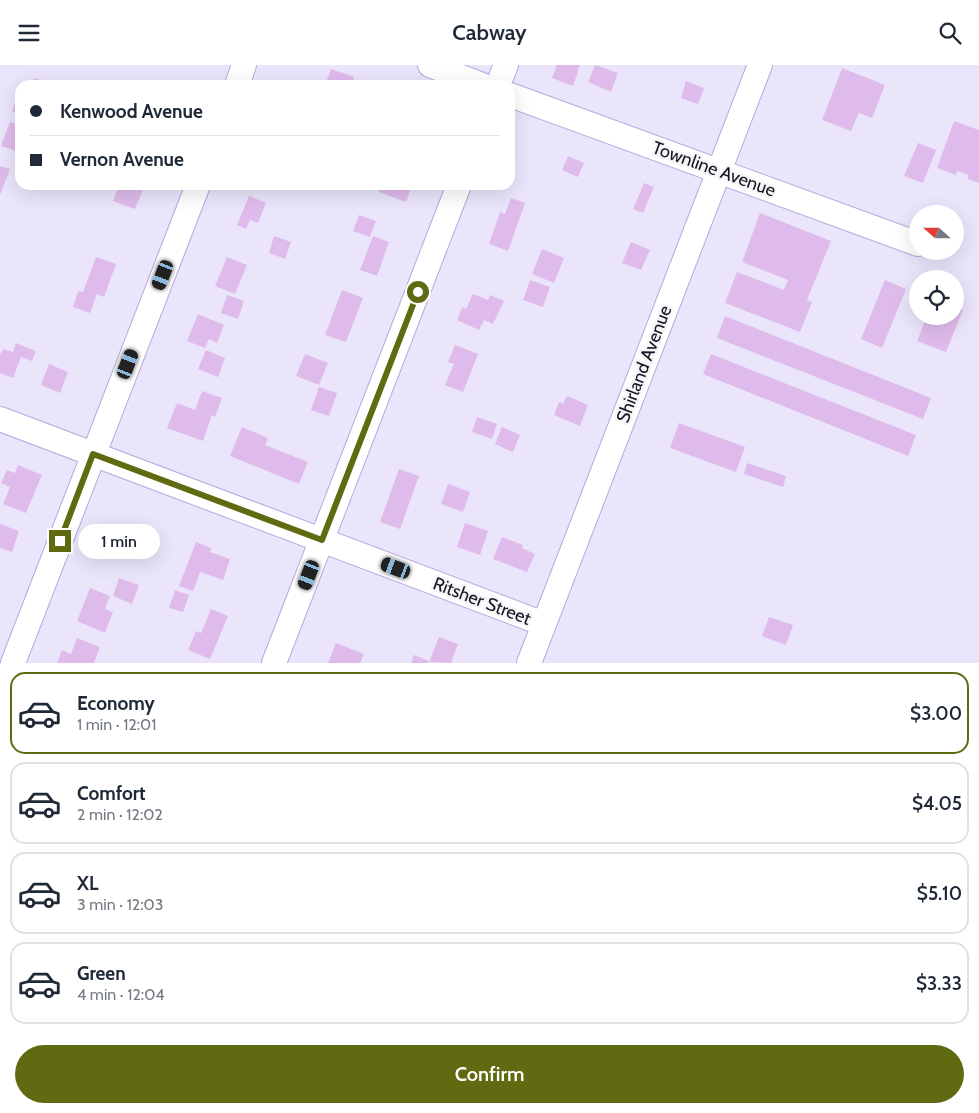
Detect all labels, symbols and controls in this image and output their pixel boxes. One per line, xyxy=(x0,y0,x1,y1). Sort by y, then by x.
icon: menu xyxy=(15,19,43,47)
text: Cabway xyxy=(452,19,527,46)
icon: search xyxy=(936,19,964,47)
text: Kenwood Avenue xyxy=(60,100,203,123)
street label: Townline Avenue xyxy=(649,137,779,201)
text: Vernon Avenue xyxy=(60,148,184,171)
north arrow xyxy=(909,205,964,260)
map controls xyxy=(909,205,964,325)
car xyxy=(150,258,175,292)
button: locate xyxy=(909,270,964,325)
route start xyxy=(407,281,429,303)
street label: Shirland Avenue xyxy=(612,302,676,426)
car xyxy=(115,347,140,381)
callout: 1 min xyxy=(78,523,160,559)
route end xyxy=(49,530,71,552)
text: 1 min xyxy=(101,532,137,551)
car xyxy=(379,556,412,580)
car xyxy=(296,558,321,592)
street label: Ritsher Street xyxy=(430,572,534,630)
icon: car xyxy=(17,691,62,736)
text: Economy xyxy=(77,692,155,715)
text: $3.00 xyxy=(910,702,962,725)
text: 1 min · 12:01 xyxy=(77,715,157,734)
icon: car xyxy=(17,781,62,826)
text: Comfort xyxy=(77,782,146,805)
text: $4.05 xyxy=(912,792,962,815)
text: 2 min · 12:02 xyxy=(77,805,163,824)
icon: car xyxy=(17,871,62,916)
text: XL xyxy=(77,872,98,895)
text: $5.10 xyxy=(917,882,962,905)
text: 3 min · 12:03 xyxy=(77,895,163,914)
icon: car xyxy=(17,961,62,1006)
text: Green xyxy=(77,962,126,985)
text: $3.33 xyxy=(916,972,962,995)
text: 4 min · 12:04 xyxy=(77,985,165,1004)
button: Confirm xyxy=(15,1045,964,1103)

